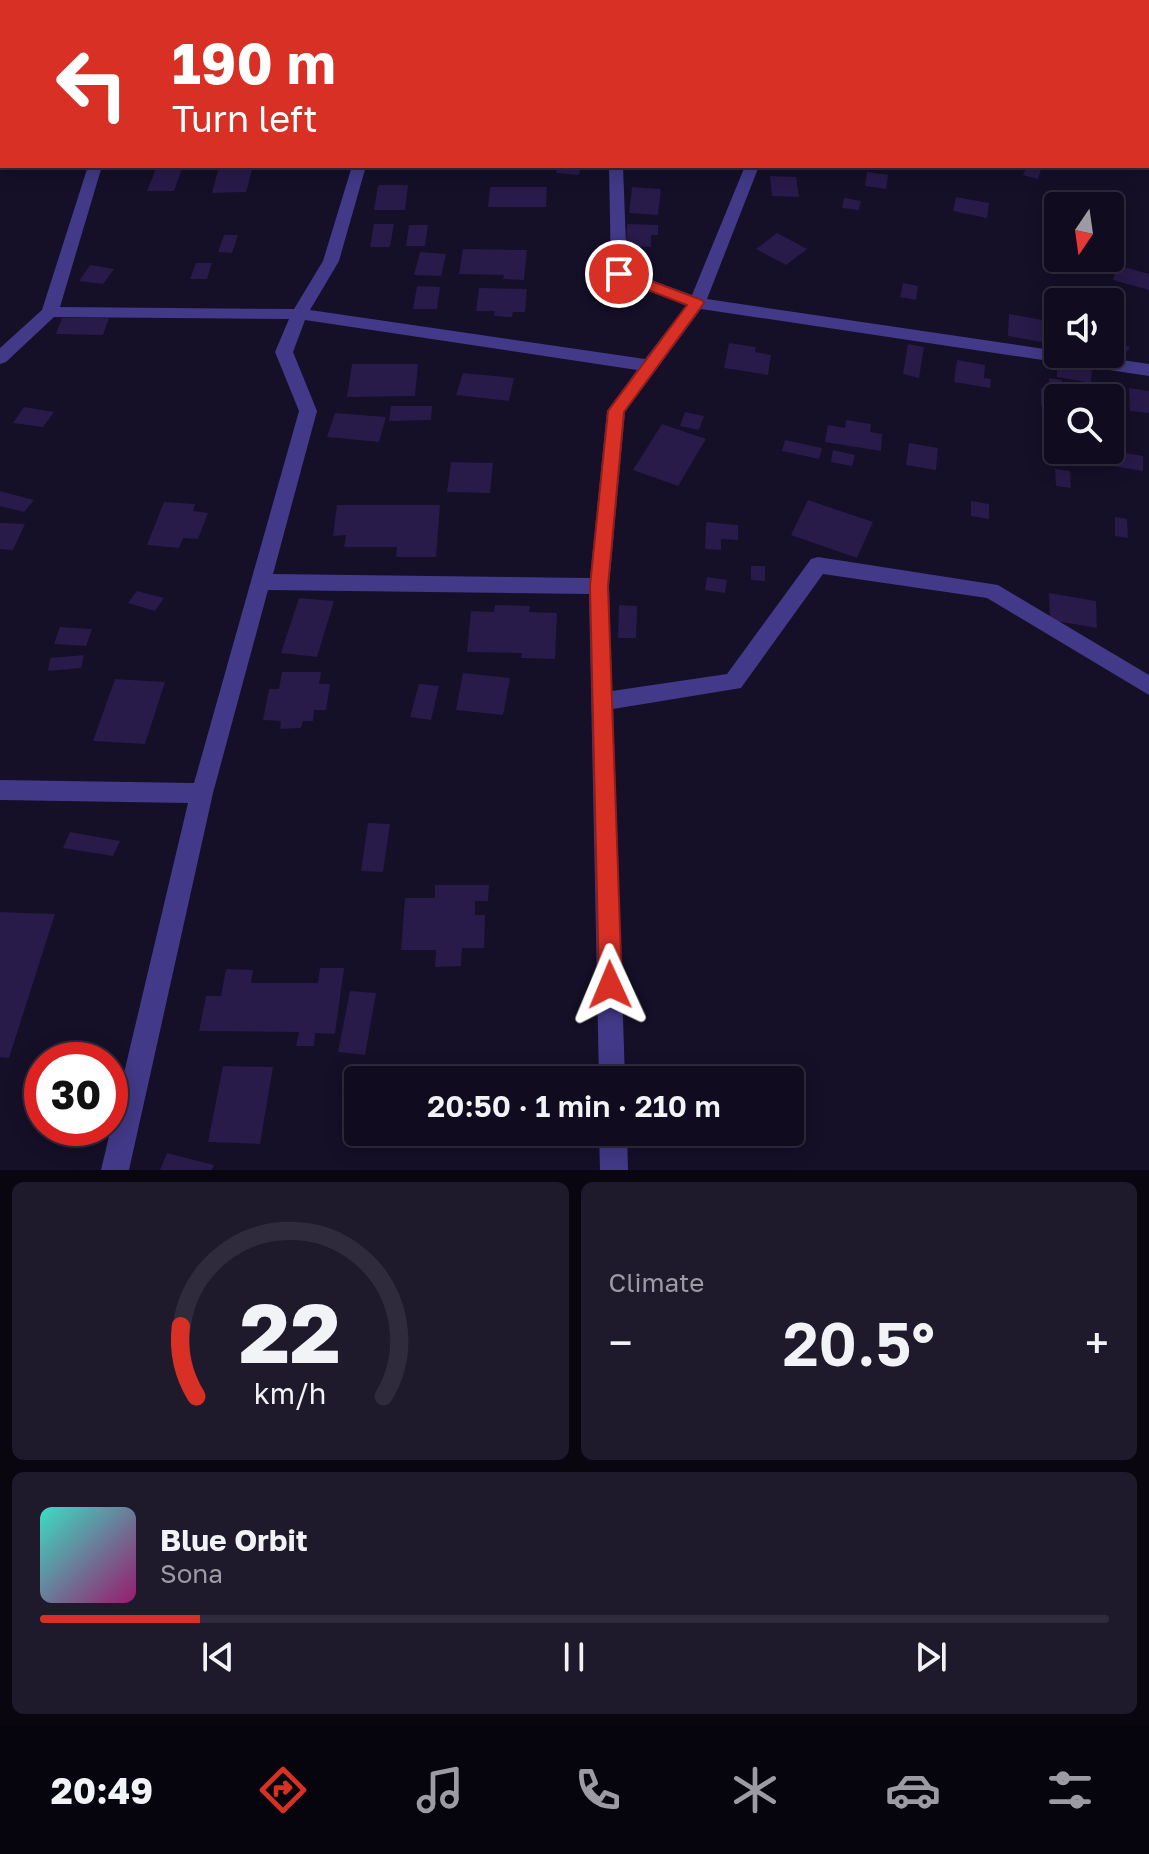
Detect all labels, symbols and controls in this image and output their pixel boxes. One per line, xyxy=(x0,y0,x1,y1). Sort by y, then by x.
text: 190 m xyxy=(172,29,336,96)
icon: left xyxy=(40,32,144,136)
text: Turn left xyxy=(172,97,318,140)
north arrow xyxy=(1044,192,1124,272)
map controls xyxy=(1044,192,1124,464)
pin xyxy=(585,240,653,308)
icon: arrive xyxy=(597,252,641,296)
button: sound xyxy=(1044,288,1124,368)
button: search xyxy=(1044,384,1124,464)
position arrow xyxy=(568,943,652,1027)
speed limit sign: 30 xyxy=(24,1042,128,1146)
text: 20:50 · 1 min · 210 m xyxy=(427,1088,721,1124)
text: Climate xyxy=(609,1267,704,1298)
text: 22 xyxy=(240,1281,341,1381)
text: 20.5° xyxy=(783,1307,935,1379)
text: − xyxy=(609,1316,633,1369)
text: + xyxy=(1085,1316,1109,1369)
text: km/h xyxy=(254,1376,327,1410)
text: Blue Orbit xyxy=(160,1522,308,1558)
text: Sona xyxy=(160,1558,223,1589)
icon: previous xyxy=(196,1635,240,1679)
icon: pause xyxy=(552,1635,596,1679)
icon: next xyxy=(909,1635,953,1679)
icon: directions xyxy=(255,1762,311,1818)
icon: music xyxy=(412,1762,468,1818)
icon: phone xyxy=(570,1762,626,1818)
icon: climate xyxy=(727,1762,783,1818)
icon: car xyxy=(885,1762,941,1818)
icon: filters xyxy=(1042,1762,1098,1818)
text: 20:49 xyxy=(51,1769,153,1812)

